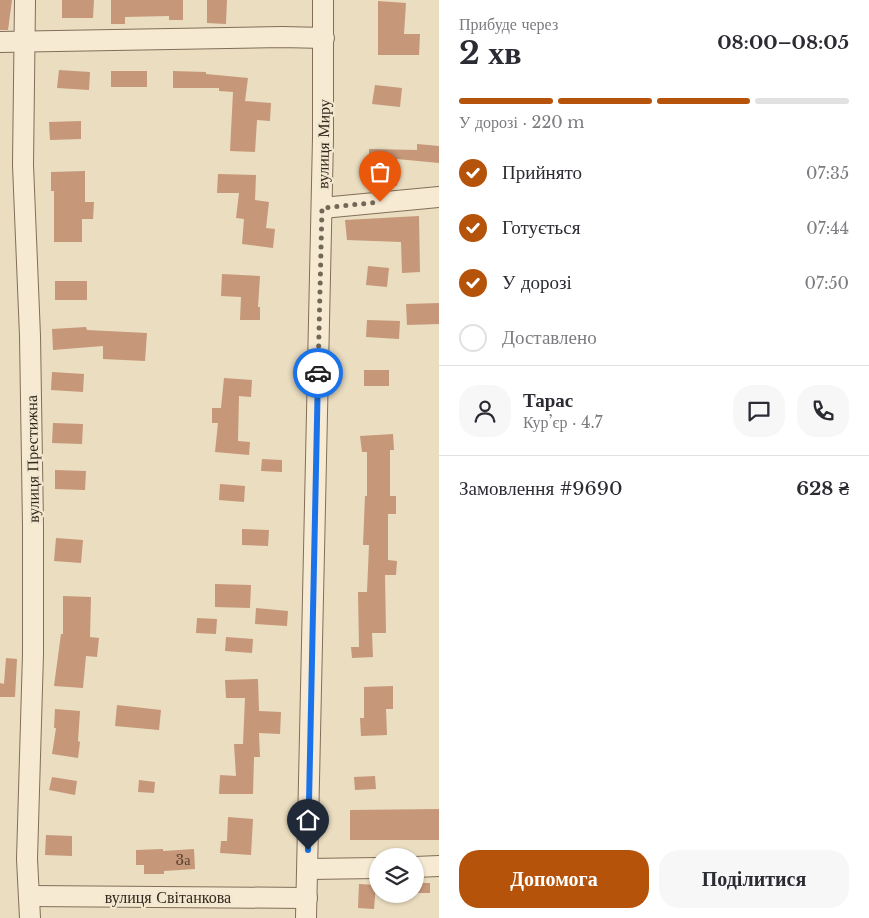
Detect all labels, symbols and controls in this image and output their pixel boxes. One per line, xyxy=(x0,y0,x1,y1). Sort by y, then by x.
text: Прибуде через xyxy=(459,14,558,34)
text: 08:00–08:05 xyxy=(717,31,849,54)
text: 2 хв xyxy=(459,33,522,73)
street label: вулиця Миру xyxy=(312,99,334,189)
text: У дорозі · 220 m xyxy=(459,112,584,132)
pin xyxy=(359,151,401,202)
icon: bag xyxy=(366,158,394,186)
icon: check xyxy=(459,159,487,187)
text: Прийнято xyxy=(502,161,582,184)
text: 07:35 xyxy=(806,163,849,183)
icon: check xyxy=(459,214,487,242)
text: Готується xyxy=(502,216,580,239)
text: 07:44 xyxy=(806,218,849,238)
icon: check xyxy=(459,269,487,297)
text: У дорозі xyxy=(502,271,572,294)
text: 07:50 xyxy=(804,273,849,293)
text: Доставлено xyxy=(502,326,597,349)
courier xyxy=(293,348,343,398)
icon: car xyxy=(304,359,332,387)
button: person xyxy=(459,385,511,437)
button: chat xyxy=(733,385,785,437)
button: phone xyxy=(797,385,849,437)
text: Тарас xyxy=(523,389,573,412)
street label: вулиця Престижна xyxy=(21,395,43,523)
text: Кур’єр · 4.7 xyxy=(523,412,603,432)
text: Замовлення #9690 xyxy=(459,477,623,500)
text: 628 ₴ xyxy=(796,477,849,500)
pin xyxy=(287,799,329,850)
icon: home xyxy=(294,806,322,834)
map controls xyxy=(369,848,424,903)
button: layers xyxy=(369,848,424,903)
button: Допомога xyxy=(459,850,649,908)
button: Поділитися xyxy=(659,850,849,908)
house number: 3а xyxy=(176,851,191,869)
street label: вулиця Світанкова xyxy=(105,887,231,907)

